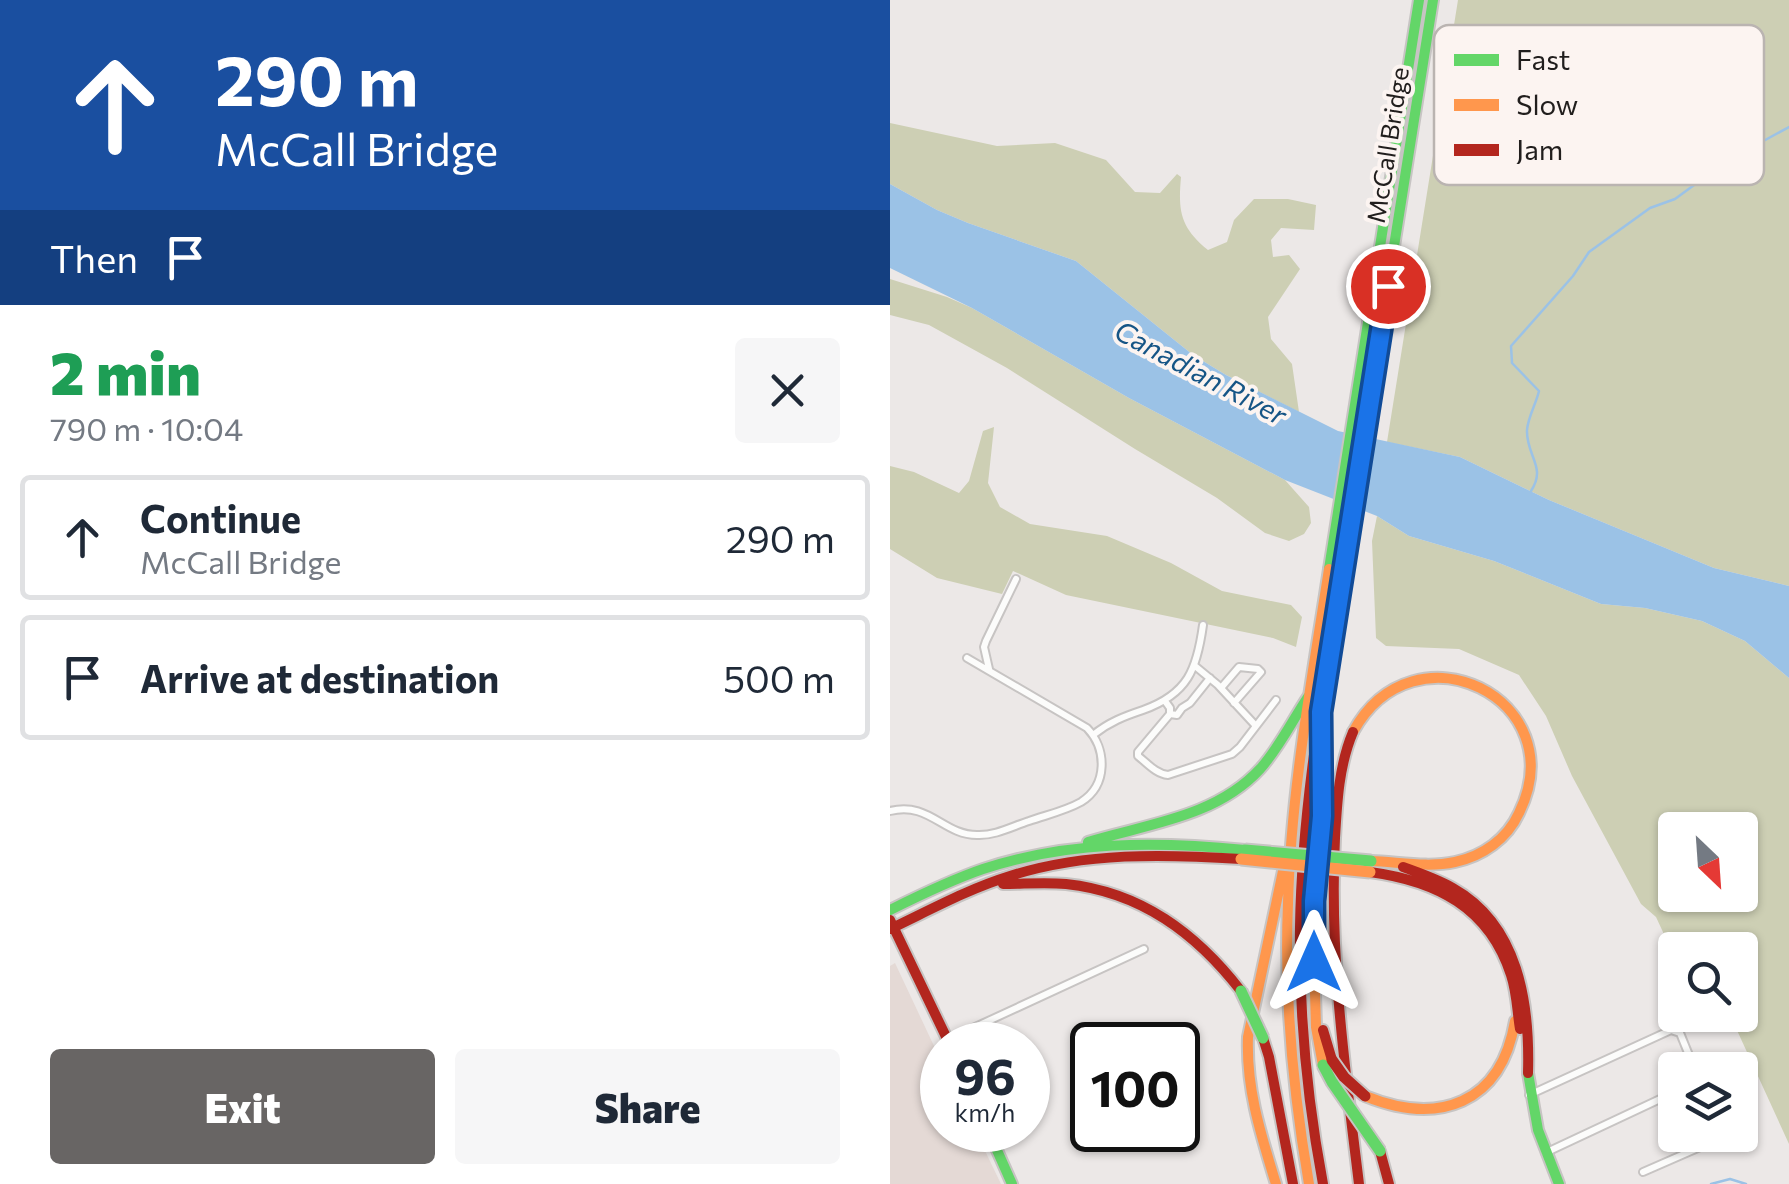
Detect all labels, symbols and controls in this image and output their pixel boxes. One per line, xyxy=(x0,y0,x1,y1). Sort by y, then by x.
legend xyxy=(1434,25,1764,185)
text: 290 m xyxy=(215,35,419,120)
icon: ahead xyxy=(50,40,180,170)
text: Fast xyxy=(1516,42,1570,76)
street label: McCall Bridge xyxy=(1360,65,1414,225)
text: Slow xyxy=(1516,87,1578,121)
text: McCall Bridge xyxy=(215,120,498,175)
text: Jam xyxy=(1516,132,1563,166)
icon: arrive xyxy=(158,230,213,285)
text: Then xyxy=(50,234,138,281)
pin xyxy=(1346,244,1431,329)
icon: arrive xyxy=(1361,259,1416,314)
water label: Canadian River xyxy=(1109,312,1294,432)
text: 2 min xyxy=(50,334,201,407)
button: close xyxy=(735,338,840,443)
text: 790 m · 10:04 xyxy=(50,408,243,448)
text: Continue xyxy=(140,494,301,541)
icon: ahead xyxy=(55,510,110,565)
text: 290 m xyxy=(726,514,835,561)
text: McCall Bridge xyxy=(140,541,341,581)
icon: arrive xyxy=(55,650,110,705)
text: Arrive at destination xyxy=(140,654,499,701)
text: 500 m xyxy=(723,654,835,701)
north arrow xyxy=(1658,812,1758,912)
map controls xyxy=(1658,812,1758,1152)
position arrow xyxy=(1262,910,1366,1014)
button: search xyxy=(1658,932,1758,1032)
speed limit sign: 100 xyxy=(1070,1022,1200,1152)
text: 96 xyxy=(954,1044,1016,1105)
button: Exit xyxy=(50,1049,435,1164)
button: Share xyxy=(455,1049,840,1164)
button: layers xyxy=(1658,1052,1758,1152)
text: km/h xyxy=(955,1097,1015,1127)

